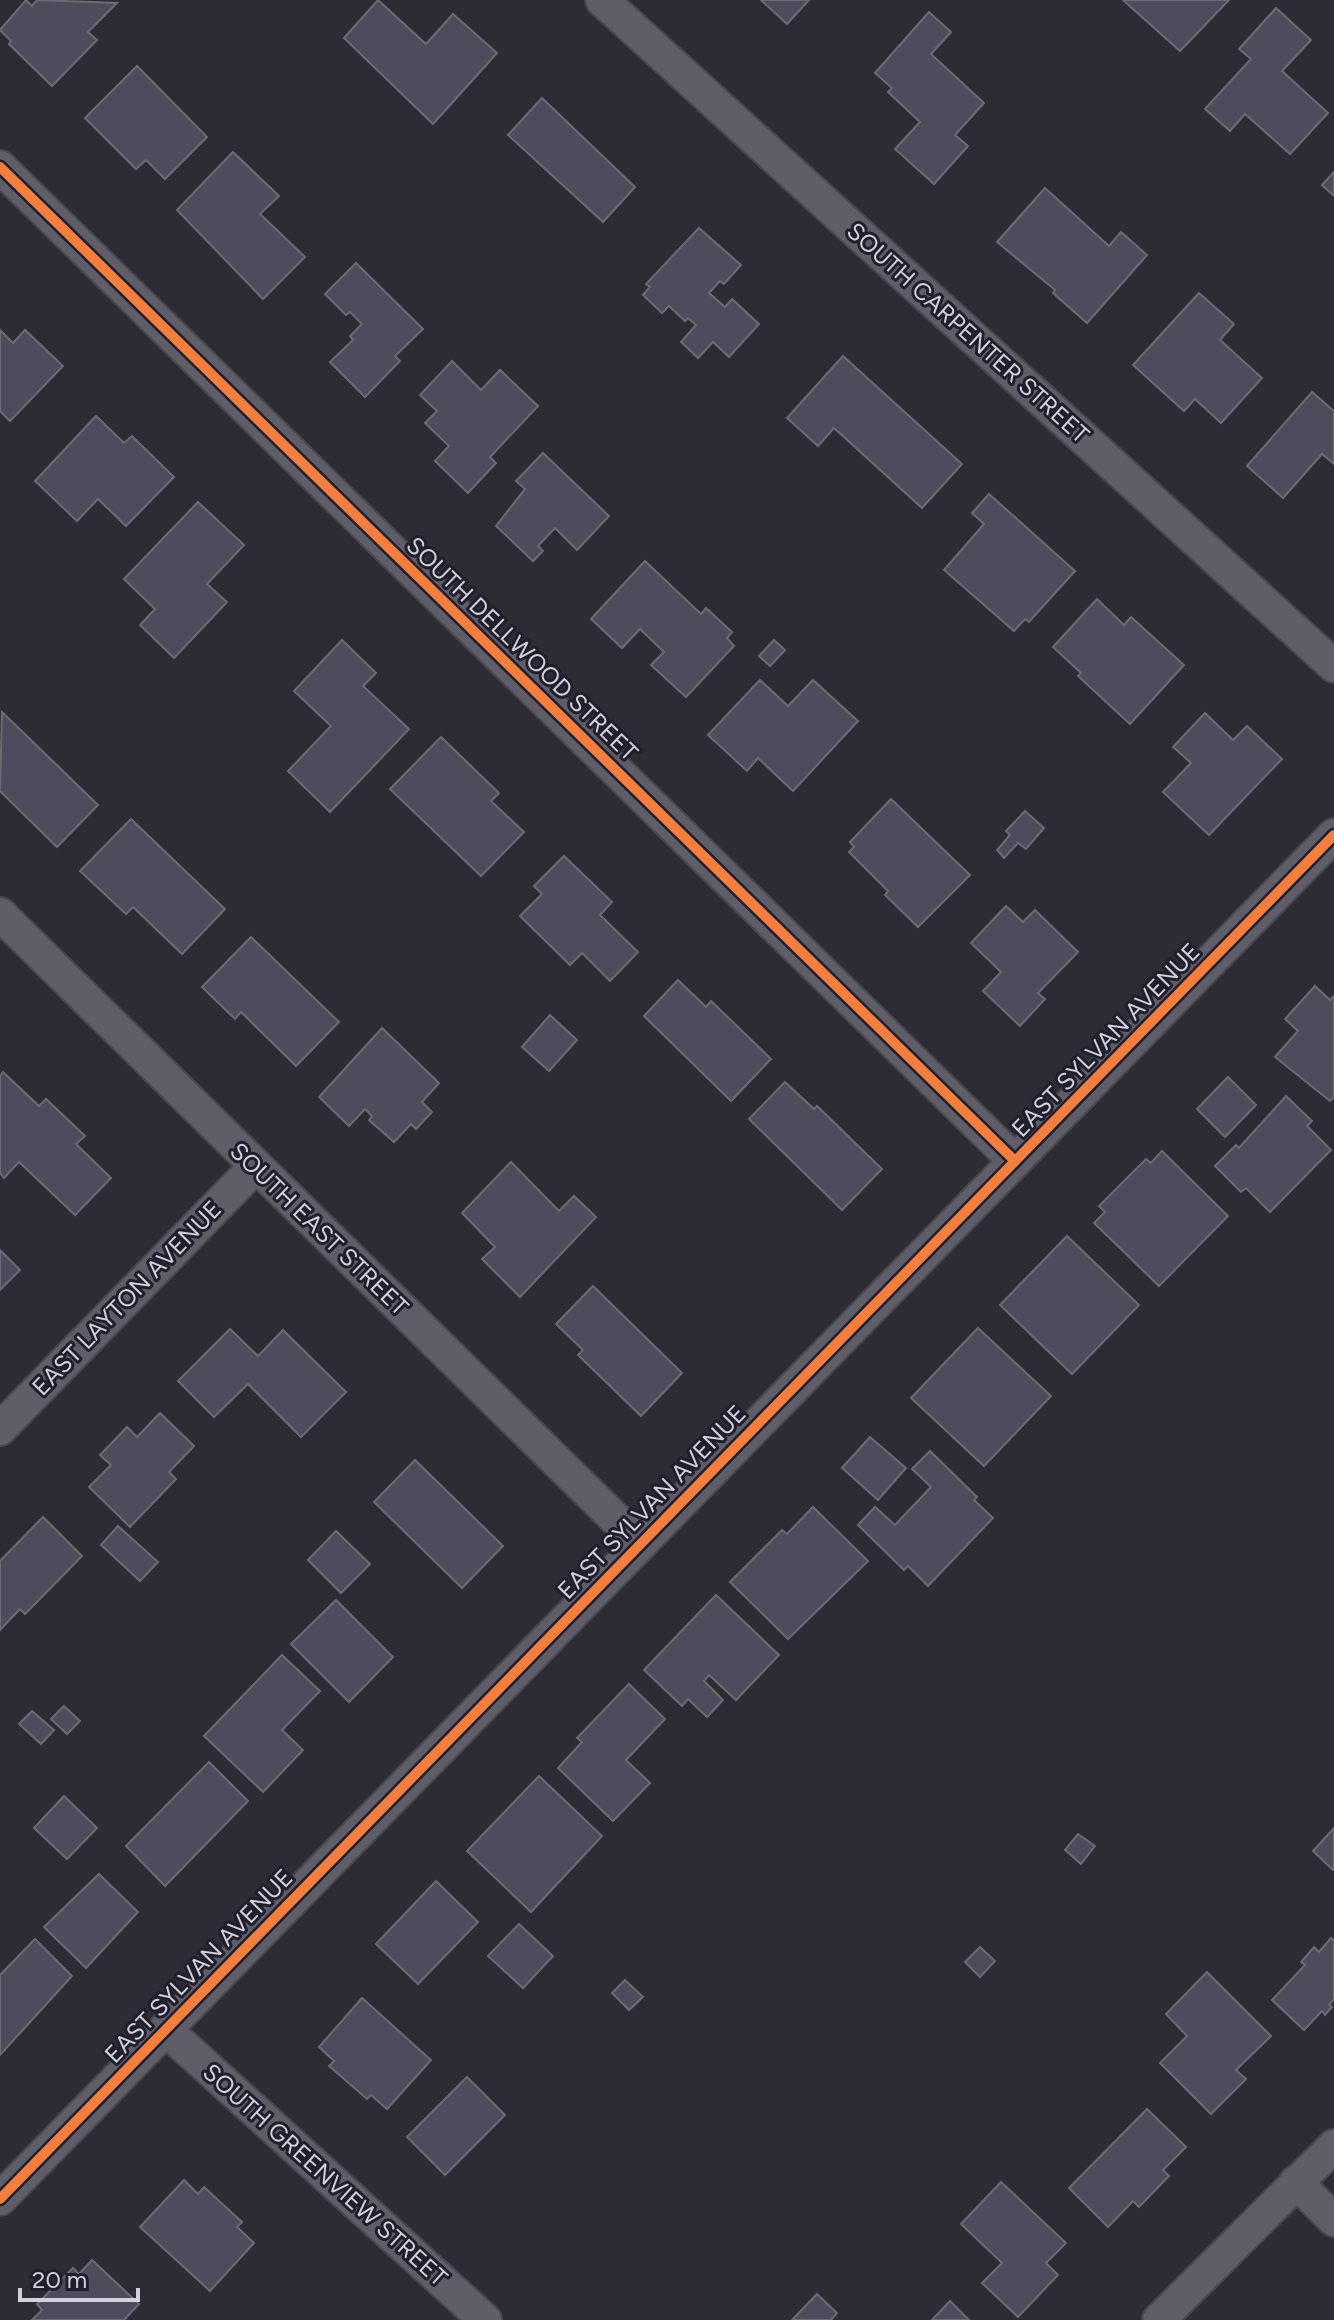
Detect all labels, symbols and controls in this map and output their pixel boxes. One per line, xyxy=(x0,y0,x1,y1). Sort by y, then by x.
street label: SOUTH CARPENTER STREET xyxy=(841,216,1095,449)
street label: SOUTH DELLWOOD STREET xyxy=(401,530,644,767)
street label: EAST SYLVAN AVENUE xyxy=(1006,937,1206,1143)
street label: SOUTH EAST STREET xyxy=(224,1136,414,1321)
street label: EAST LAYTON AVENUE xyxy=(26,1194,227,1401)
street label: EAST SYLVAN AVENUE xyxy=(552,1399,752,1605)
street label: EAST SYLVAN AVENUE xyxy=(99,1863,299,2069)
street label: SOUTH GREENVIEW STREET xyxy=(197,2057,453,2292)
scale bar xyxy=(20,2252,138,2302)
text: 20 m xyxy=(32,2265,87,2294)

